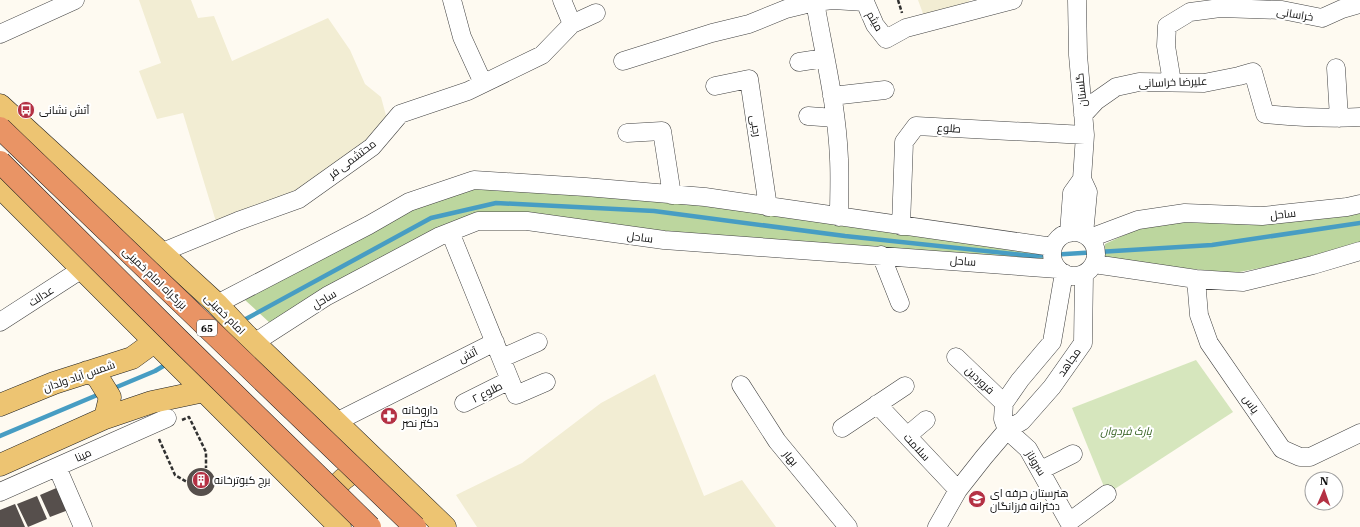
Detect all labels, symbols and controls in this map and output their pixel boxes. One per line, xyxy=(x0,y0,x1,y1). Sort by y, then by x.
street label: خراسانی xyxy=(1275,4,1315,24)
street label: میثم xyxy=(863,9,886,34)
street label: گلستان xyxy=(1072,72,1090,108)
street label: علیرضا خراسانی xyxy=(1138,74,1208,90)
bus stop icon: آتش نشانی xyxy=(16,100,36,120)
place label: آتش نشانی xyxy=(39,103,90,117)
street label: رجبی xyxy=(747,114,765,138)
street label: طلوع xyxy=(937,120,961,137)
street label: محتشمی فر xyxy=(325,137,379,182)
street label: ساحل xyxy=(1269,206,1297,222)
street label: ساحل xyxy=(626,228,654,246)
street label: بزرگراه امام خمینی xyxy=(119,244,190,313)
street label: ساحل xyxy=(949,253,977,269)
street label: عدالت xyxy=(26,283,56,309)
street label: ساحل xyxy=(309,286,339,312)
street label: امام خمینی xyxy=(201,291,248,338)
road number: 65 xyxy=(197,320,217,336)
street label: آتش xyxy=(456,344,480,366)
street label: مجاهد xyxy=(1054,345,1084,379)
street label: شمس آباد ولدان xyxy=(41,357,117,395)
street label: فروردین xyxy=(962,363,998,397)
street label: طلوع ۲ xyxy=(469,378,505,406)
street label: یاس xyxy=(1240,392,1262,416)
place label: داروخانه دکتر نصر xyxy=(401,403,439,430)
pharmacy icon: داروخانه دکتر نصر xyxy=(379,406,399,426)
park label: پارک فردوان xyxy=(1100,424,1153,439)
street label: سلامت xyxy=(901,430,933,464)
street label: مینا xyxy=(72,445,94,465)
street label: بهار xyxy=(780,446,802,469)
street label: سروناز xyxy=(1022,447,1049,478)
building icon: برج کبوترخانه xyxy=(191,470,211,490)
north arrow xyxy=(1304,471,1344,511)
place label: برج کبوترخانه xyxy=(214,473,271,488)
text: N xyxy=(1320,474,1329,488)
place label: هنرستان حرفه ای دخترانه فرزانگان xyxy=(990,486,1069,513)
school or university icon: هنرستان حرفه ای دخترانه فرزانگان xyxy=(967,489,987,509)

